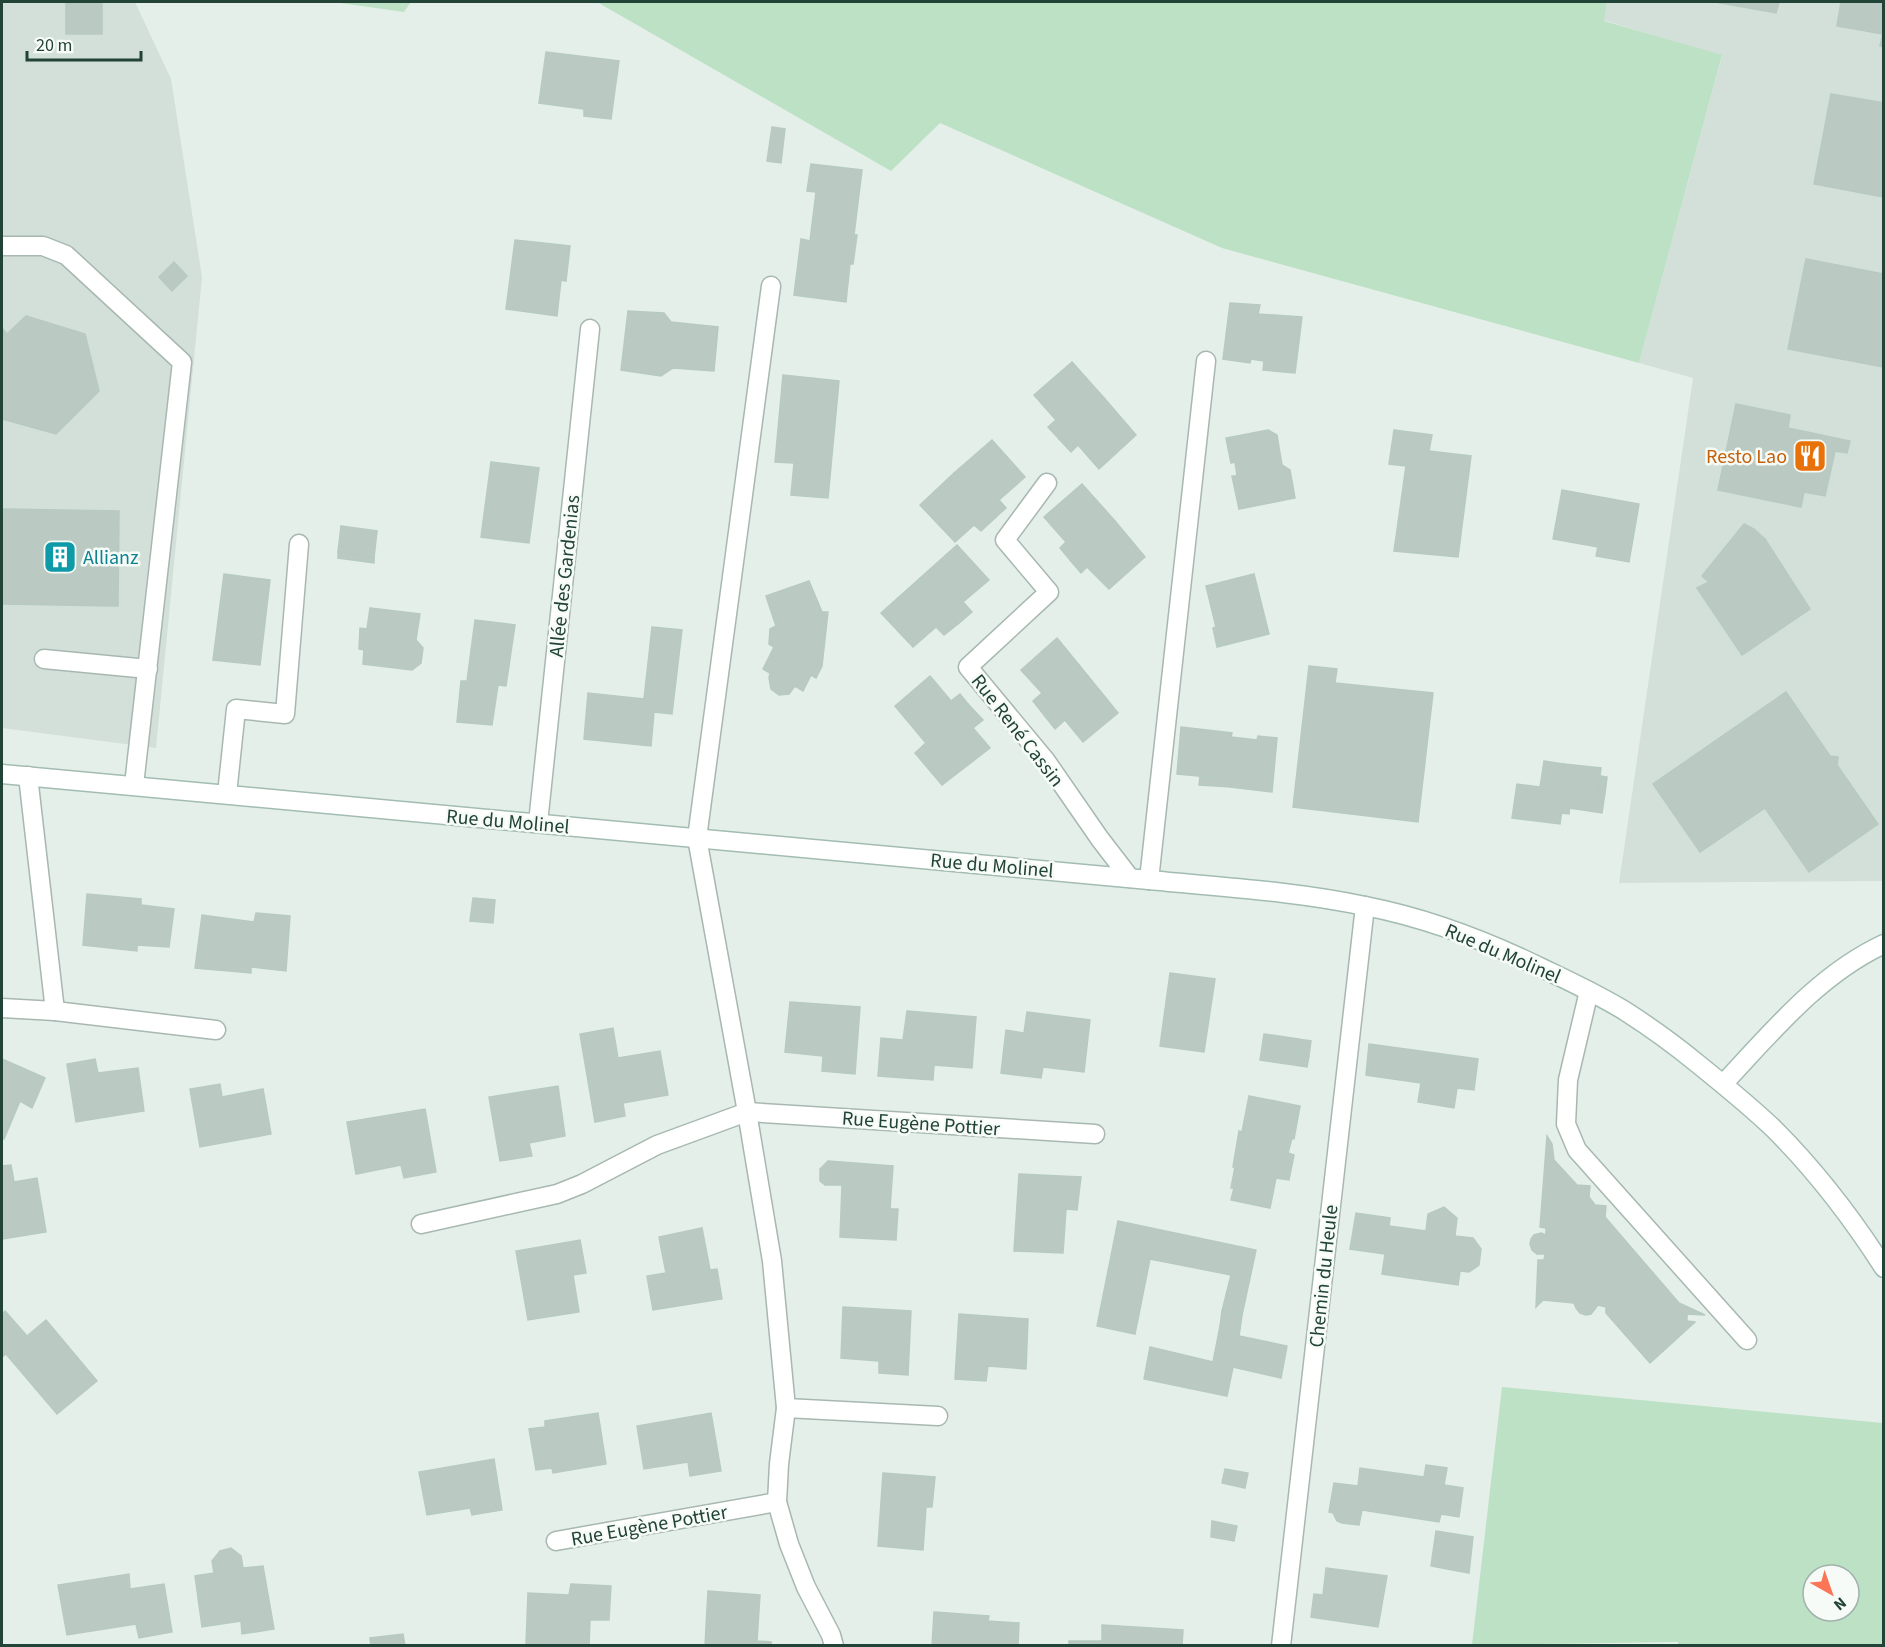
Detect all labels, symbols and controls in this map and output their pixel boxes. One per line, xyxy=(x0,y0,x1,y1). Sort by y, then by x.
scale bar xyxy=(27,24,141,62)
text: 20 m xyxy=(36,33,72,58)
restaurant icon: Resto Lao xyxy=(1792,438,1828,474)
place label: Resto Lao xyxy=(1706,443,1787,471)
street label: Allée des Gardenias xyxy=(543,494,587,659)
building icon: Allianz xyxy=(42,539,78,575)
place label: Allianz xyxy=(83,544,139,572)
street label: Rue René Cassin xyxy=(964,668,1070,793)
street label: Rue du Molinel xyxy=(445,803,571,841)
street label: Rue du Molinel xyxy=(929,847,1055,885)
street label: Rue du Molinel xyxy=(1440,917,1565,991)
street label: Rue Eugène Pottier xyxy=(841,1105,1001,1143)
street label: Chemin du Heule xyxy=(1303,1203,1345,1349)
street label: Rue Eugène Pottier xyxy=(569,1498,730,1554)
north arrow xyxy=(1801,1563,1861,1623)
text: N xyxy=(1829,1592,1851,1616)

